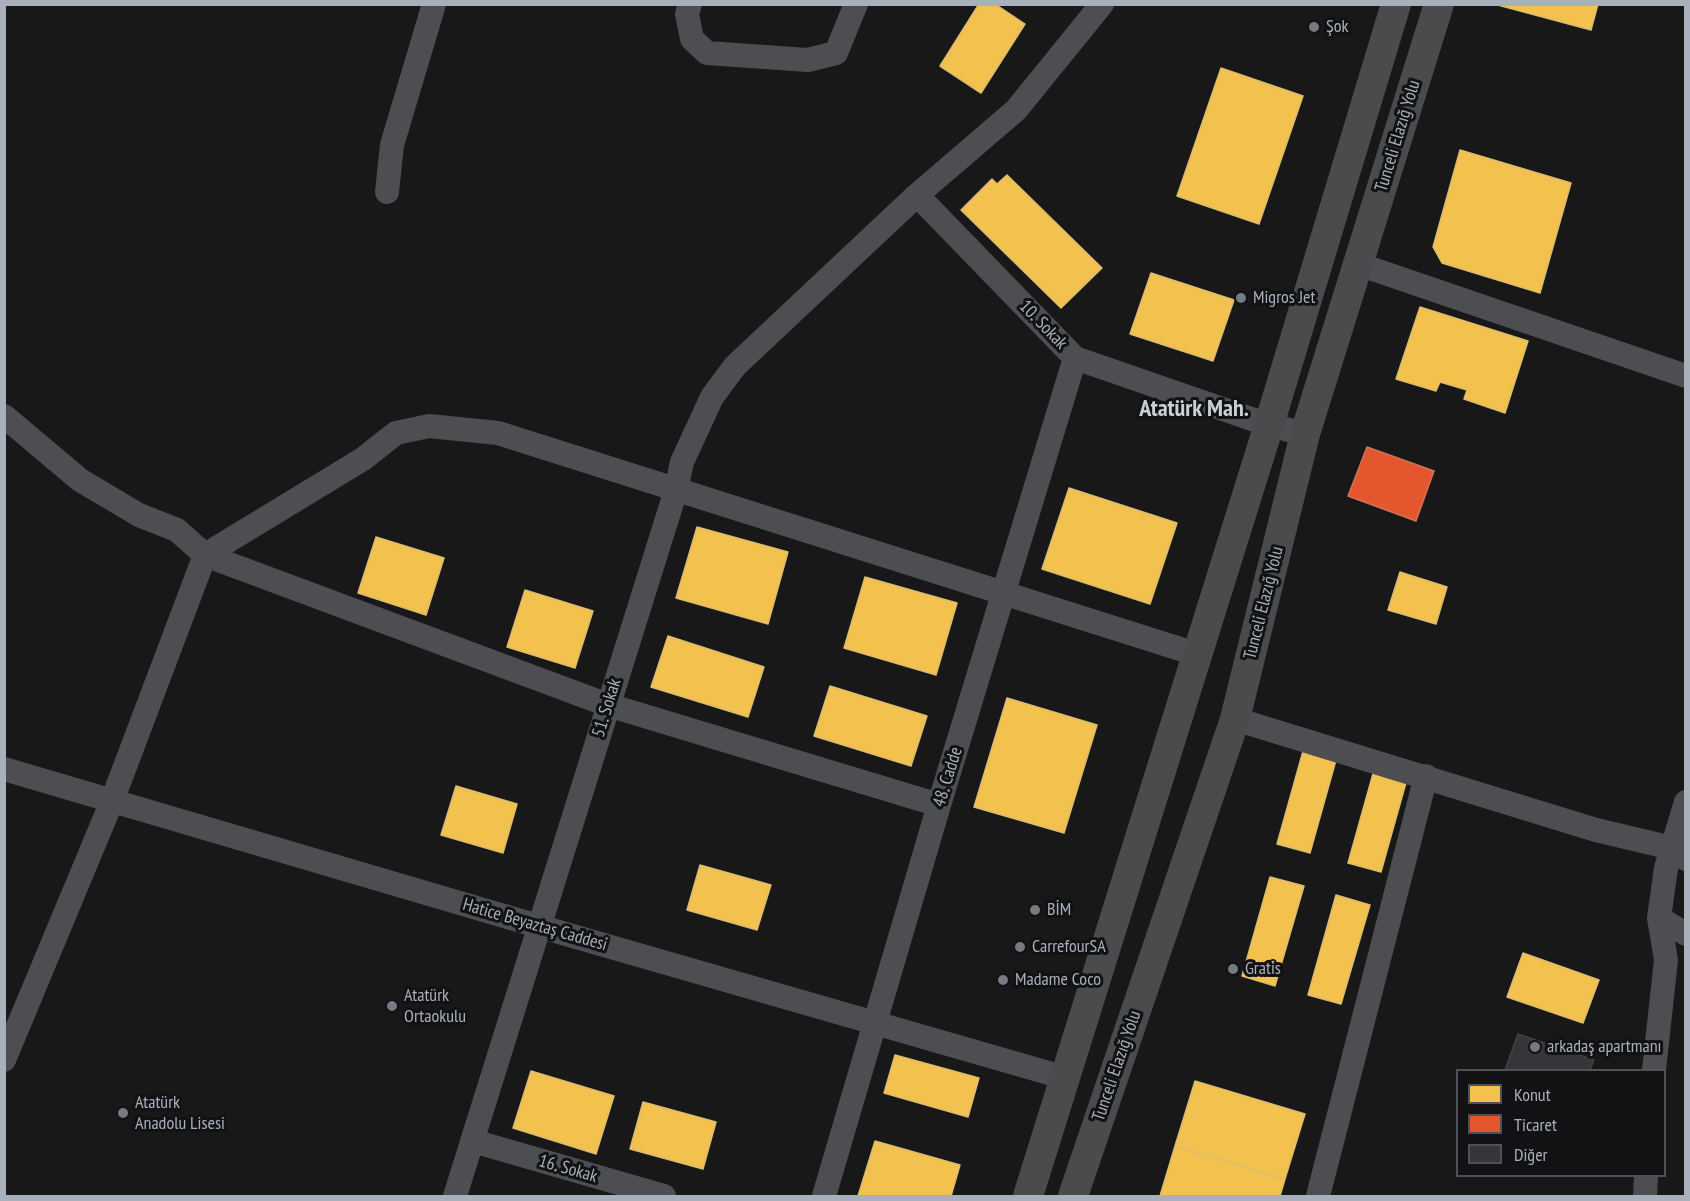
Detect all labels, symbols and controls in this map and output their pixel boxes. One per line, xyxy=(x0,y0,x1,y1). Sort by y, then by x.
place label: Şok xyxy=(1326,16,1348,38)
marker: Şok xyxy=(1307,20,1321,34)
street label: Tunceli Elazığ Yolu xyxy=(1371,78,1425,194)
place label: Migros Jet xyxy=(1253,287,1315,309)
marker: Migros Jet xyxy=(1234,291,1248,305)
street label: 10. Sokak xyxy=(1014,296,1072,354)
district label: Atatürk Mah. xyxy=(1139,395,1249,423)
street label: Tunceli Elazığ Yolu xyxy=(1240,544,1288,662)
street label: 51. Sokak xyxy=(588,676,626,740)
street label: 48. Cadde xyxy=(929,744,967,810)
street label: Hatice Beyaztaş Caddesi xyxy=(460,894,610,956)
place label: BİM xyxy=(1047,899,1071,921)
marker: BİM xyxy=(1028,903,1042,917)
place label: CarrefourSA xyxy=(1032,936,1106,958)
marker: CarrefourSA xyxy=(1013,940,1027,954)
place label: Gratis xyxy=(1245,958,1281,980)
marker: Gratis xyxy=(1226,962,1240,976)
place label: Madame Coco xyxy=(1015,969,1101,991)
marker: Madame Coco xyxy=(996,973,1010,987)
place label: Atatürk Ortaokulu xyxy=(404,985,466,1028)
marker: Atatürk Ortaokulu xyxy=(385,999,399,1013)
street label: Tunceli Elazığ Yolu xyxy=(1088,1008,1146,1124)
place label: arkadaş apartmanı xyxy=(1547,1036,1661,1058)
marker: arkadaş apartmanı xyxy=(1528,1040,1542,1054)
legend xyxy=(1456,1069,1666,1177)
text: Konut xyxy=(1514,1083,1551,1106)
place label: Atatürk Anadolu Lisesi xyxy=(135,1092,225,1134)
marker: Atatürk Anadolu Lisesi xyxy=(116,1106,130,1120)
text: Ticaret xyxy=(1514,1113,1557,1136)
text: Diğer xyxy=(1514,1143,1548,1166)
street label: 16. Sokak xyxy=(536,1150,600,1188)

